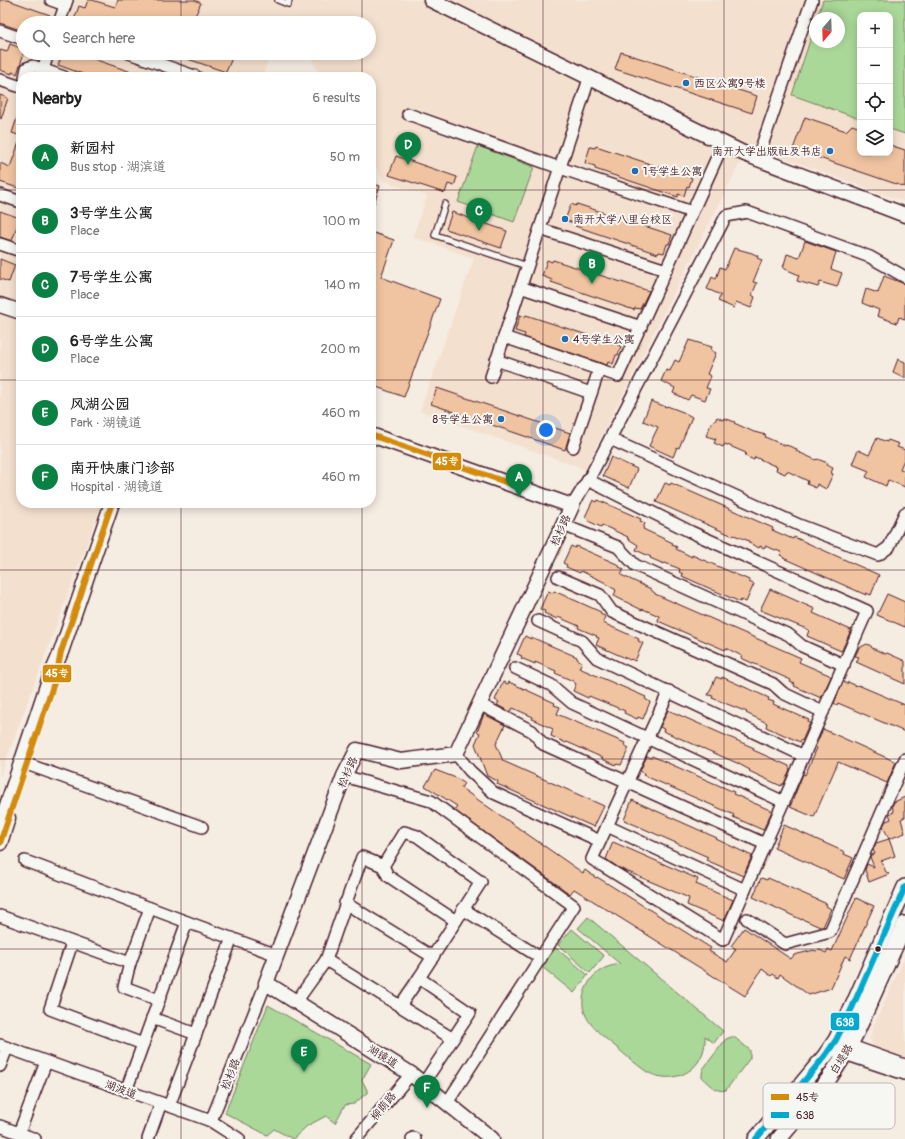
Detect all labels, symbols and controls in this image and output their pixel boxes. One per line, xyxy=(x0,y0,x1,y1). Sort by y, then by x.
north arrow xyxy=(809,12,845,48)
map controls xyxy=(857,12,893,156)
button: + xyxy=(857,12,893,48)
search box xyxy=(16,16,376,60)
icon: search xyxy=(30,27,52,49)
text: Search here xyxy=(62,29,135,48)
button: − xyxy=(857,48,893,84)
place label: 西区公寓9号楼 xyxy=(694,77,766,90)
marker: 西区公寓9号楼 xyxy=(681,78,691,88)
button: locate xyxy=(857,84,893,120)
text: Nearby xyxy=(32,88,81,109)
text: 6 results xyxy=(313,90,360,106)
button: layers xyxy=(857,120,893,156)
pin: D xyxy=(395,132,421,165)
text: 新园村 xyxy=(70,139,115,158)
place label: 南开大学出版社及书店 xyxy=(712,145,822,158)
marker: 南开大学出版社及书店 xyxy=(825,146,835,156)
text: A xyxy=(41,149,49,165)
text: 50 m xyxy=(330,149,360,165)
text: Bus stop · 湖滨道 xyxy=(70,159,166,175)
place label: 1号学生公寓 xyxy=(643,165,702,178)
marker: 1号学生公寓 xyxy=(630,166,640,176)
pin: C xyxy=(466,198,492,231)
text: 3号学生公寓 xyxy=(70,204,153,223)
text: B xyxy=(41,213,49,229)
text: 100 m xyxy=(323,213,360,229)
place label: 南开大学八里台校区 xyxy=(573,213,672,226)
marker: 南开大学八里台校区 xyxy=(560,214,570,224)
text: Place xyxy=(70,223,99,239)
pin: B xyxy=(579,251,605,284)
text: 7号学生公寓 xyxy=(70,268,153,287)
text: C xyxy=(41,277,49,293)
text: 140 m xyxy=(324,277,360,293)
text: Place xyxy=(70,287,99,303)
text: 6号学生公寓 xyxy=(70,332,154,351)
place label: 4号学生公寓 xyxy=(573,333,634,346)
marker: 4号学生公寓 xyxy=(560,334,570,344)
text: D xyxy=(41,341,49,357)
text: 200 m xyxy=(321,341,360,357)
text: Place xyxy=(70,351,99,367)
text: 风湖公园 xyxy=(70,395,130,414)
text: E xyxy=(42,405,48,421)
text: 460 m xyxy=(322,405,360,421)
place label: 8号学生公寓 xyxy=(432,413,493,426)
marker: 8号学生公寓 xyxy=(496,414,506,424)
text: Park · 湖镜道 xyxy=(70,415,142,431)
your location xyxy=(536,420,556,440)
line badge: 45专 xyxy=(432,452,462,471)
text: 45专 xyxy=(434,455,459,468)
text: 南开快康门诊部 xyxy=(70,459,175,478)
pin: A xyxy=(506,464,532,497)
text: F xyxy=(41,469,49,485)
text: 460 m xyxy=(322,469,360,485)
text: Hospital · 湖镜道 xyxy=(70,479,163,495)
street label: 松杉路 xyxy=(548,513,573,548)
line badge: 45专 xyxy=(42,664,72,683)
text: 45专 xyxy=(44,667,69,680)
street label: 松杉路 xyxy=(335,755,360,790)
unlabelled marker xyxy=(873,944,883,954)
line badge: 638 xyxy=(830,1012,860,1031)
text: 638 xyxy=(836,1016,854,1029)
pin: E xyxy=(291,1039,317,1072)
street label: 湖镜道 xyxy=(365,1042,400,1071)
street label: 白堤路 xyxy=(827,1042,856,1077)
street label: 松杉路 xyxy=(218,1056,243,1092)
pin: F xyxy=(414,1075,440,1108)
street label: 湖波道 xyxy=(103,1078,139,1101)
legend xyxy=(763,1083,895,1129)
street label: 柳荫路 xyxy=(368,1090,399,1123)
text: 45专 xyxy=(796,1091,819,1104)
text: 638 xyxy=(796,1109,815,1122)

